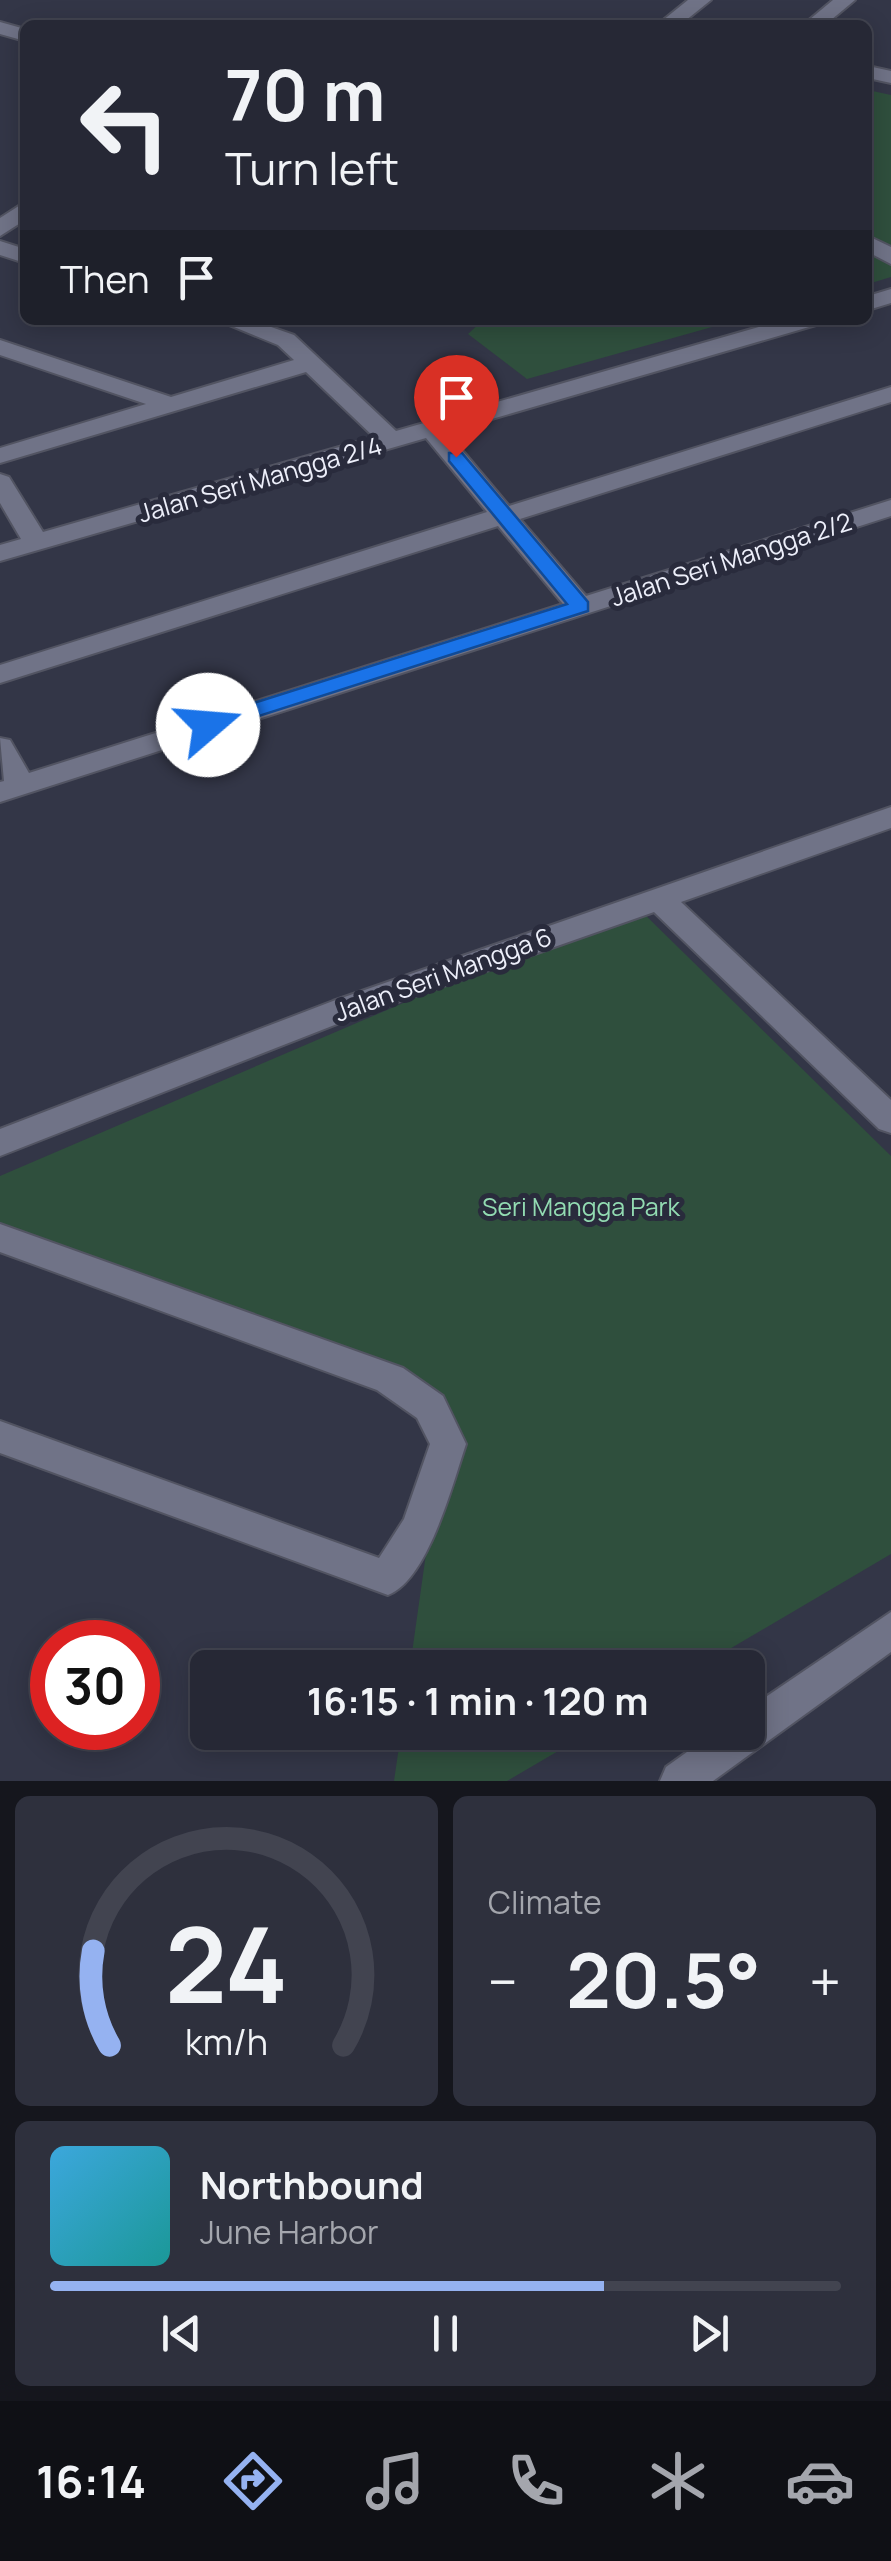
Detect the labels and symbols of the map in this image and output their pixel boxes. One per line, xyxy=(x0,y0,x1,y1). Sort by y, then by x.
pin xyxy=(414,355,499,458)
street label: Jalan Seri Mangga 2/4 xyxy=(134,427,386,531)
street label: Jalan Seri Mangga 2/2 xyxy=(606,504,856,614)
position arrow xyxy=(156,673,260,777)
street label: Jalan Seri Mangga 6 xyxy=(330,918,556,1030)
park label: Seri Mangga Park xyxy=(482,1189,681,1224)
speed limit sign: 30 xyxy=(30,1620,160,1750)

